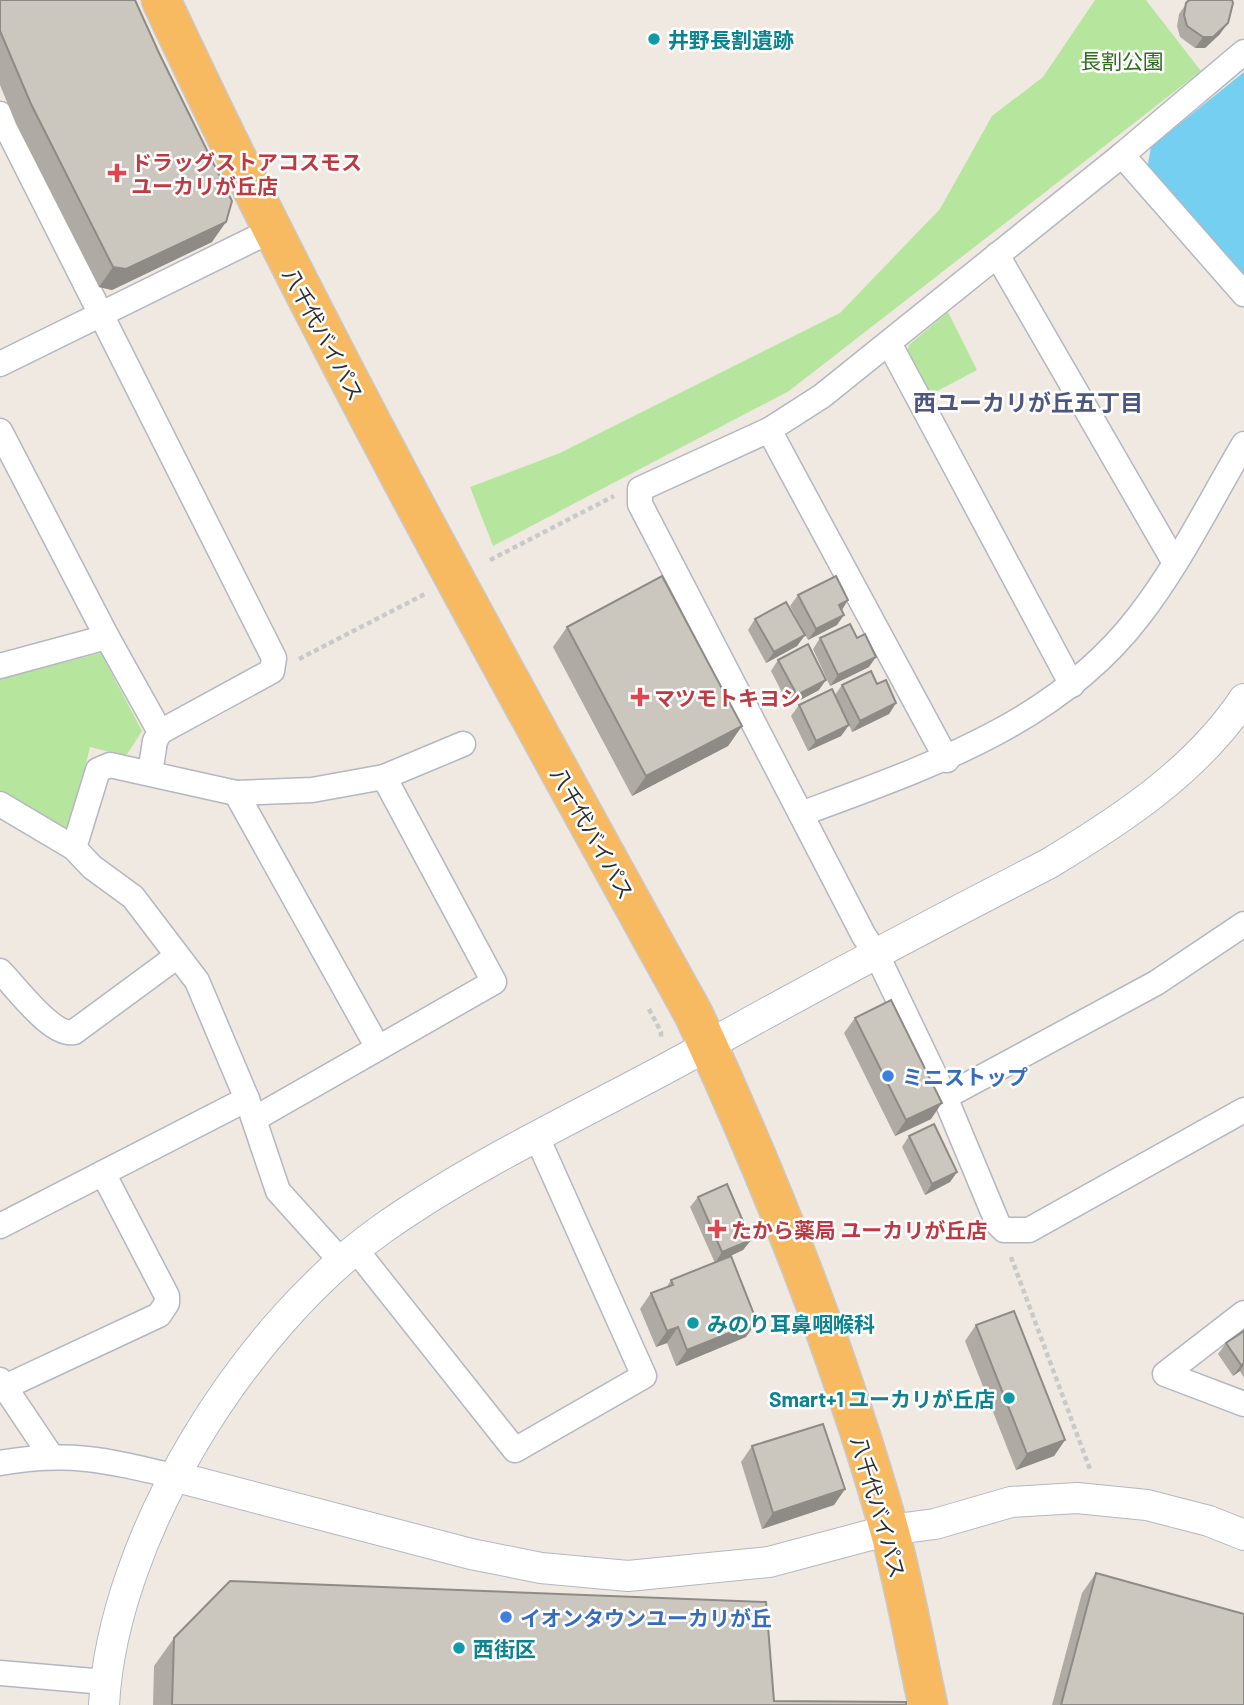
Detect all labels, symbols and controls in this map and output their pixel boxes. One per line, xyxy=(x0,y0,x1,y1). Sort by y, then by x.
place label: 井野長割遺跡 xyxy=(668,27,794,52)
marker: 井野長割遺跡 xyxy=(646,31,662,47)
park label: 長割公園 xyxy=(1080,48,1164,73)
place label: ドラッグストアコスモス ユーカリが丘店 xyxy=(131,149,362,198)
marker: ドラッグストアコスモス ユーカリが丘店 xyxy=(109,165,125,181)
street label: 八千代バイパス xyxy=(279,263,369,405)
district label: 西ユーカリが丘五丁目 xyxy=(913,388,1143,416)
place label: マツモトキヨシ xyxy=(654,685,801,710)
marker: マツモトキヨシ xyxy=(632,689,648,705)
street label: 八千代バイパス xyxy=(547,763,639,903)
place label: ミニストップ xyxy=(902,1064,1028,1089)
marker: ミニストップ xyxy=(880,1068,896,1084)
place label: たから薬局 ユーカリが丘店 xyxy=(731,1217,987,1242)
marker: たから薬局 ユーカリが丘店 xyxy=(709,1221,725,1237)
place label: みのり耳鼻咽喉科 xyxy=(707,1311,875,1336)
marker: みのり耳鼻咽喉科 xyxy=(685,1315,701,1331)
place label: Smart+1 ユーカリが丘店 xyxy=(769,1386,995,1411)
marker: Smart+1 ユーカリが丘店 xyxy=(1001,1390,1017,1406)
street label: 八千代バイパス xyxy=(847,1433,911,1581)
place label: イオンタウンユーカリが丘 xyxy=(520,1605,772,1630)
marker: イオンタウンユーカリが丘 xyxy=(498,1609,514,1625)
place label: 西街区 xyxy=(473,1636,536,1661)
marker: 西街区 xyxy=(451,1640,467,1656)

